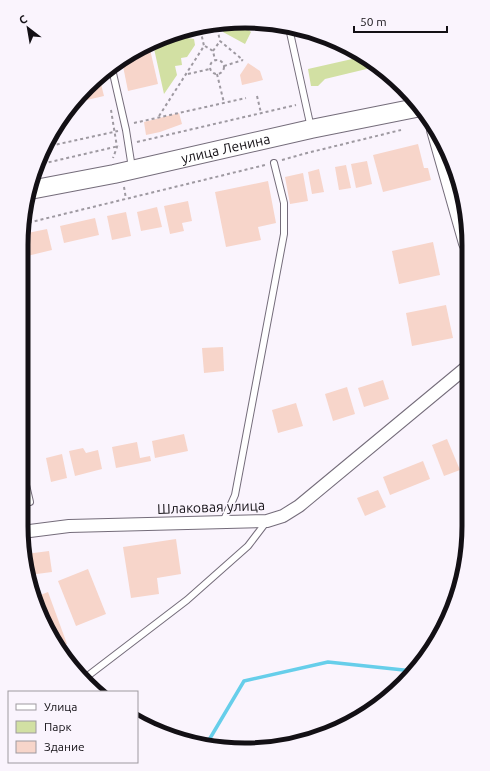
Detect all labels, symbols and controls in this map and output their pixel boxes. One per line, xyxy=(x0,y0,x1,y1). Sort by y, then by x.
north arrow xyxy=(8,8,48,48)
scale bar xyxy=(354,8,447,34)
text: С xyxy=(17,12,29,26)
text: 50 m xyxy=(360,15,387,28)
street label: улица Ленина xyxy=(180,131,272,166)
street label: Шлаковая улица xyxy=(157,497,265,517)
legend xyxy=(8,691,138,763)
text: Улица xyxy=(44,700,77,713)
text: Парк xyxy=(44,720,72,733)
text: Здание xyxy=(44,740,85,753)

